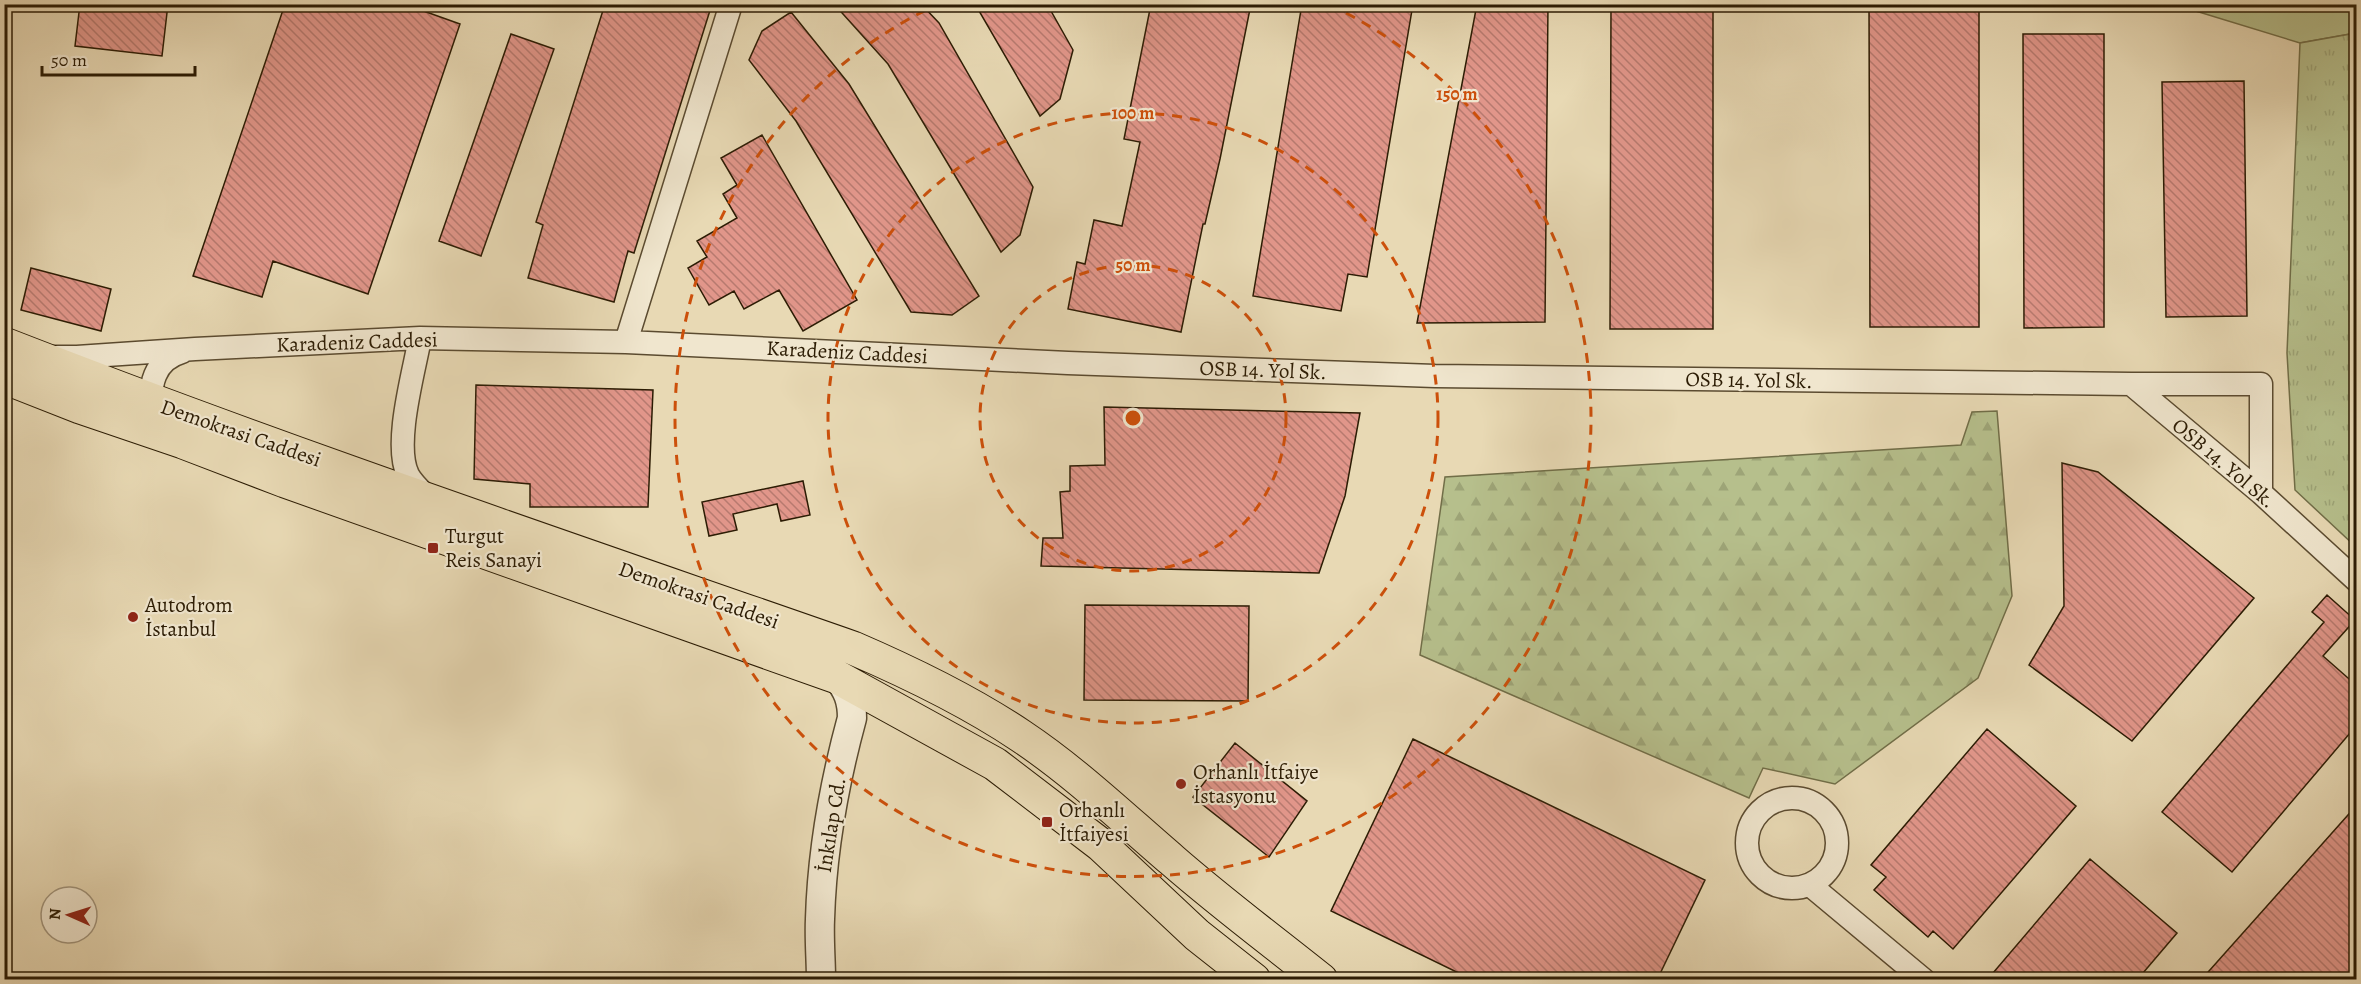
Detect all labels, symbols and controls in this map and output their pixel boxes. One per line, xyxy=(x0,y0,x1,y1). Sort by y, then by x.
scale bar xyxy=(42,39,195,77)
text: 50 m xyxy=(51,48,87,72)
text: 150 m xyxy=(1436,82,1478,106)
text: 100 m xyxy=(1112,101,1154,125)
text: 50 m xyxy=(1116,253,1150,277)
street label: Karadeniz Caddesi xyxy=(276,325,438,359)
street label: Karadeniz Caddesi xyxy=(766,334,928,370)
street label: OSB 14. Yol Sk. xyxy=(1199,354,1327,386)
street label: OSB 14. Yol Sk. xyxy=(1685,365,1813,395)
street label: Demokrasi Caddesi xyxy=(157,392,325,474)
centre of rings xyxy=(1123,408,1143,428)
street label: OSB 14. Yol Sk. xyxy=(2166,411,2282,515)
place label: Turgut Reis Sanayi xyxy=(445,522,542,574)
marker: Turgut Reis Sanayi xyxy=(426,541,440,555)
street label: Demokrasi Caddesi xyxy=(615,554,783,636)
place label: Autodrom İstanbul xyxy=(144,591,233,643)
marker: Autodrom İstanbul xyxy=(126,610,140,624)
place label: Orhanlı İtfaiye İstasyonu xyxy=(1193,758,1319,810)
street label: İnkılap Cd. xyxy=(810,775,852,875)
marker: Orhanlı İtfaiye İstasyonu xyxy=(1174,777,1188,791)
place label: Orhanlı İtfaiyesi xyxy=(1059,796,1129,848)
marker: Orhanlı İtfaiyesi xyxy=(1040,815,1054,829)
north arrow xyxy=(39,885,99,945)
text: N xyxy=(44,908,66,921)

